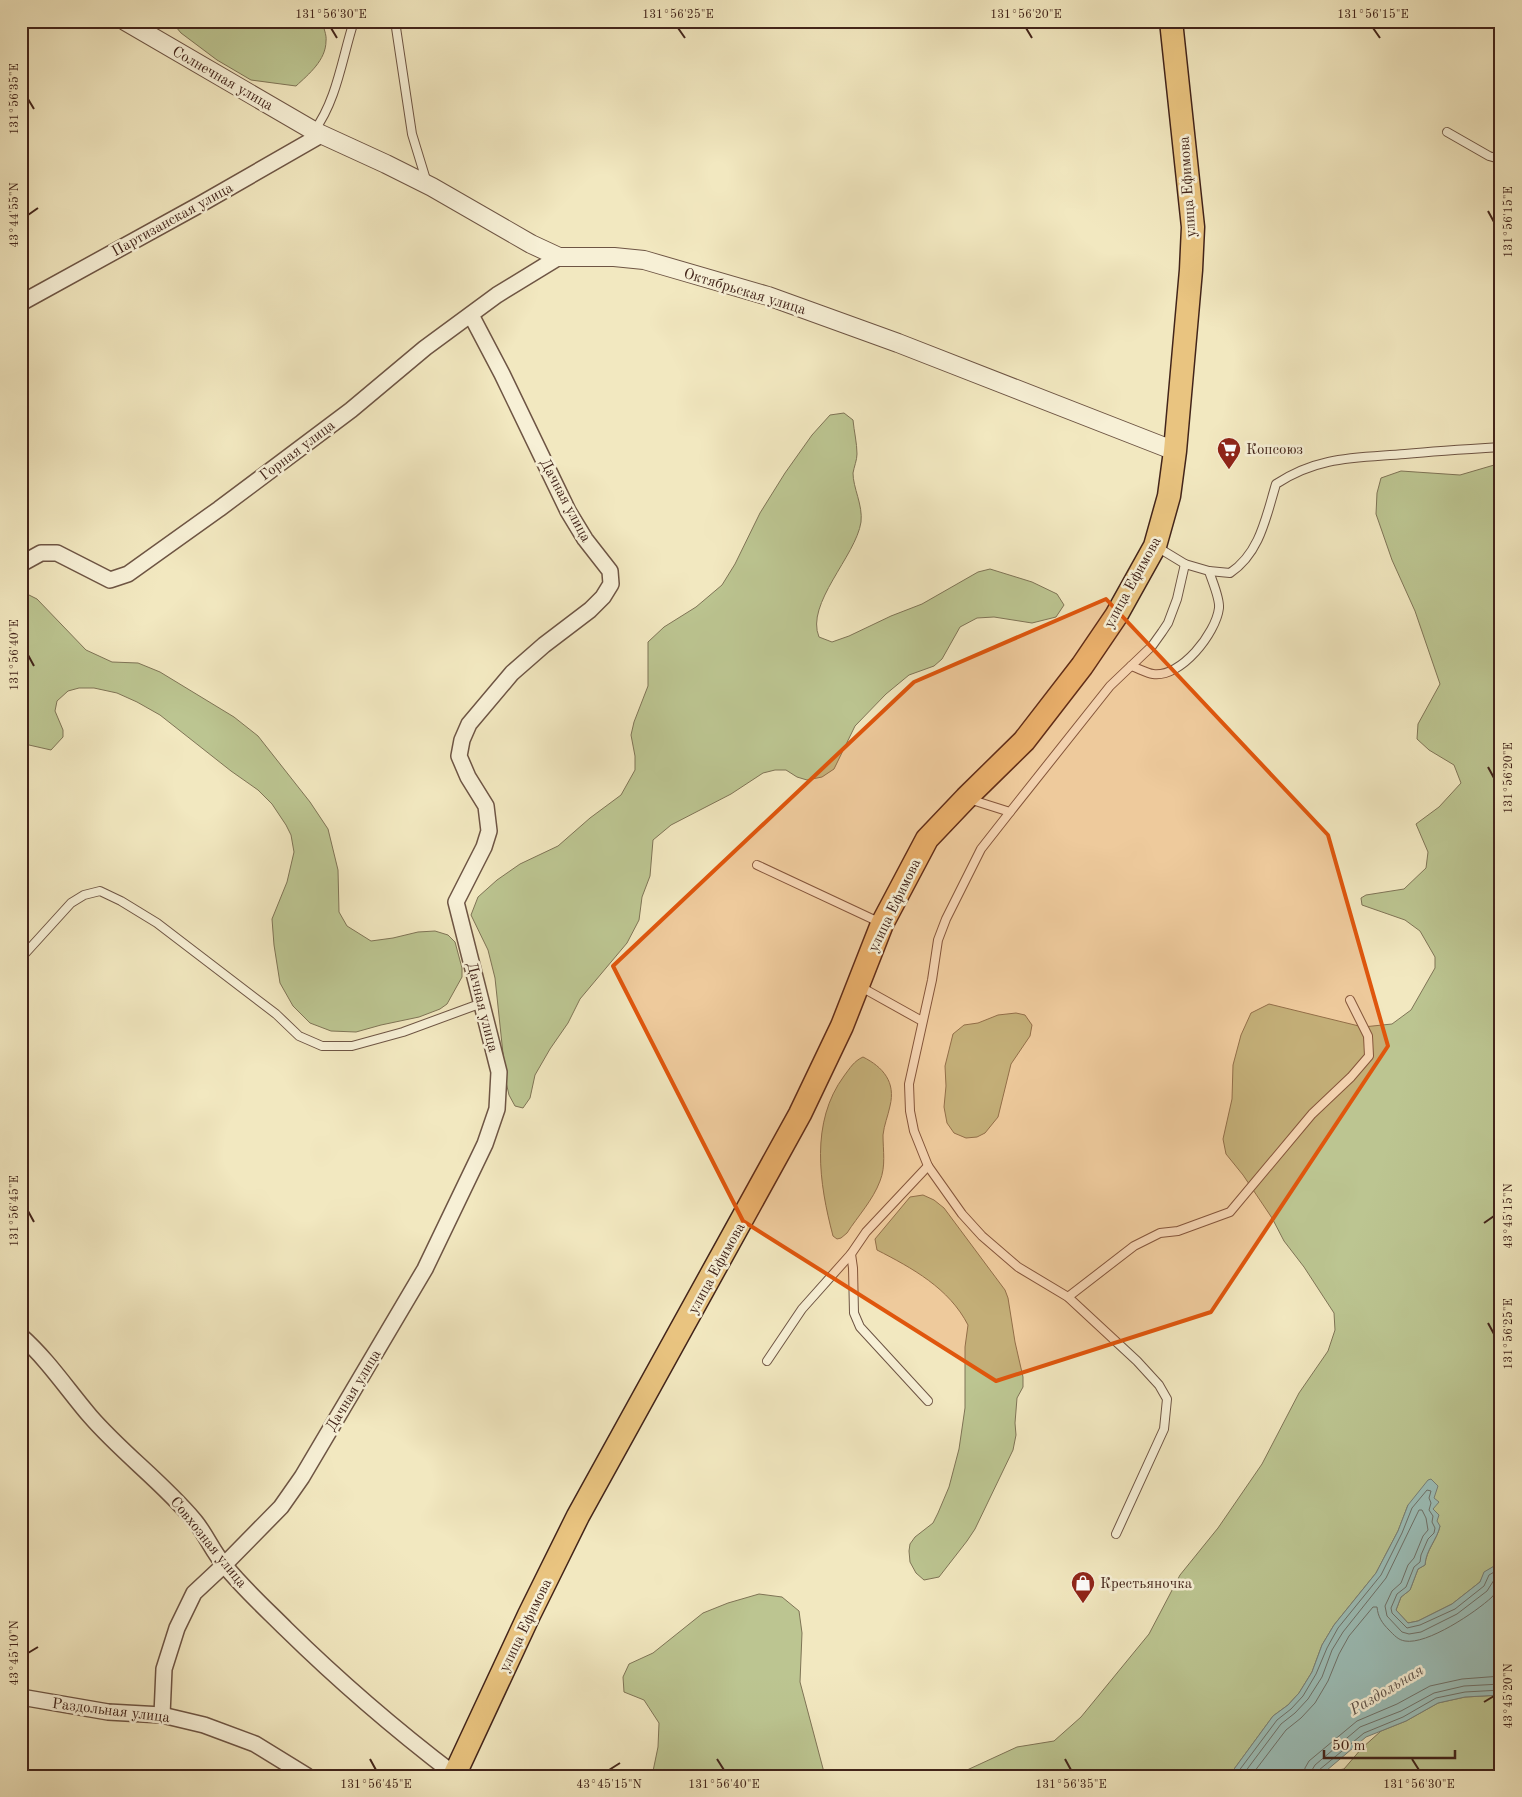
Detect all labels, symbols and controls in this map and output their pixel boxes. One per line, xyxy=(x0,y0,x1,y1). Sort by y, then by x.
text: 131°56'30"E xyxy=(295,8,367,21)
text: 131°56'25"E xyxy=(642,8,714,21)
text: 131°56'20"E xyxy=(990,8,1062,21)
text: 131°56'15"E xyxy=(1337,8,1409,21)
street label: Солнечная улица xyxy=(169,44,276,115)
text: 131°56'35"E xyxy=(8,63,21,135)
street label: улица Ефимова xyxy=(1177,135,1200,238)
street label: Партизанская улица xyxy=(110,180,236,260)
text: 43°44'55"N xyxy=(8,182,21,248)
text: 131°56'15"E xyxy=(1502,186,1515,258)
street label: Октябрьская улица xyxy=(682,267,808,318)
street label: Горная улица xyxy=(257,418,339,484)
supermarket icon: Копсоюз xyxy=(1216,436,1242,470)
place label: Копсоюз xyxy=(1246,443,1303,458)
street label: Дачная улица xyxy=(536,457,593,545)
street label: улица Ефимова xyxy=(1102,534,1165,631)
text: 131°56'40"E xyxy=(8,619,21,691)
text: 131°56'20"E xyxy=(1502,742,1515,814)
street label: улица Ефимова xyxy=(866,856,925,955)
street label: Дачная улица xyxy=(463,961,500,1054)
text: 131°56'45"E xyxy=(8,1175,21,1247)
text: 43°45'15"N xyxy=(1502,1183,1515,1249)
street label: улица Ефимова xyxy=(686,1220,749,1317)
text: 131°56'25"E xyxy=(1502,1298,1515,1370)
street label: Дачная улица xyxy=(324,1347,385,1434)
street label: Совхозная улица xyxy=(167,1495,249,1592)
shop icon: Крестьяночка xyxy=(1070,1570,1096,1604)
street label: улица Ефимова xyxy=(497,1576,556,1675)
place label: Крестьяночка xyxy=(1100,1577,1193,1592)
text: 43°45'10"N xyxy=(8,1620,21,1686)
water label: Раздольная xyxy=(1347,1662,1427,1719)
text: 43°45'20"N xyxy=(1502,1663,1515,1729)
street label: Раздольная улица xyxy=(51,1697,171,1726)
scale bar xyxy=(1324,1727,1456,1759)
text: 50 m xyxy=(1332,1739,1366,1754)
text: 131°56'45"E xyxy=(340,1778,412,1791)
text: 43°45'15"N xyxy=(576,1778,642,1791)
text: 131°56'40"E xyxy=(688,1778,760,1791)
text: 131°56'35"E xyxy=(1035,1778,1107,1791)
text: 131°56'30"E xyxy=(1383,1778,1455,1791)

